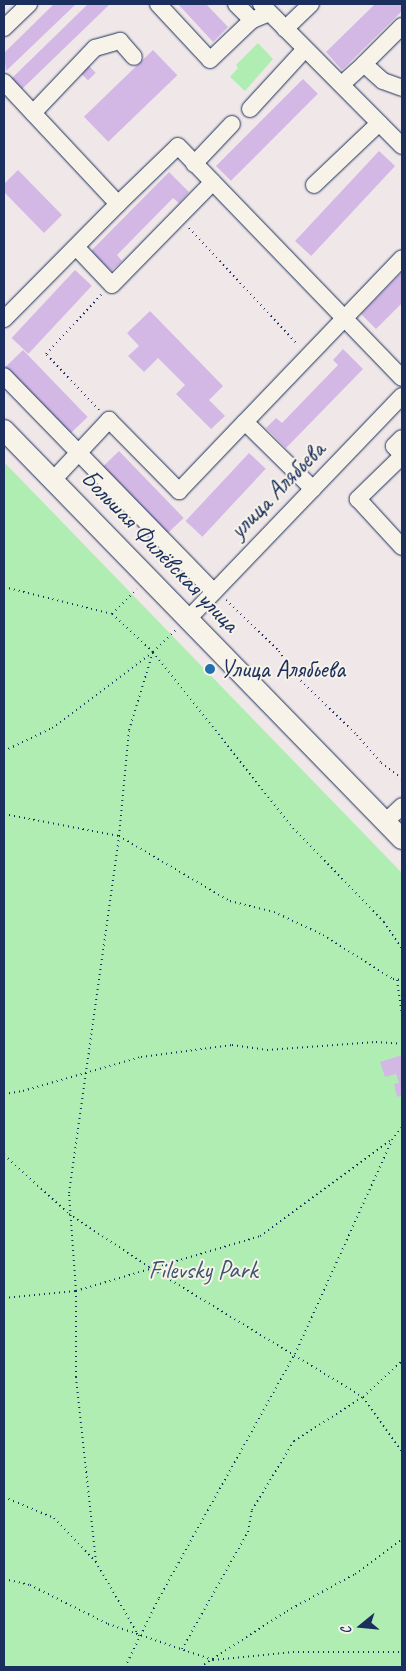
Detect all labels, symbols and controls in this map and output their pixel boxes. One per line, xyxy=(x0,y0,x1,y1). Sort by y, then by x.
street label: улица Алябьева xyxy=(223,435,331,545)
street label: Большая Филёвская улица xyxy=(74,463,246,639)
place label: Улица Алябьева xyxy=(220,654,347,684)
marker: Улица Алябьева xyxy=(204,663,216,675)
park label: Filevsky Park xyxy=(149,1255,257,1285)
north arrow xyxy=(336,1601,386,1651)
text: С xyxy=(337,1625,355,1636)

